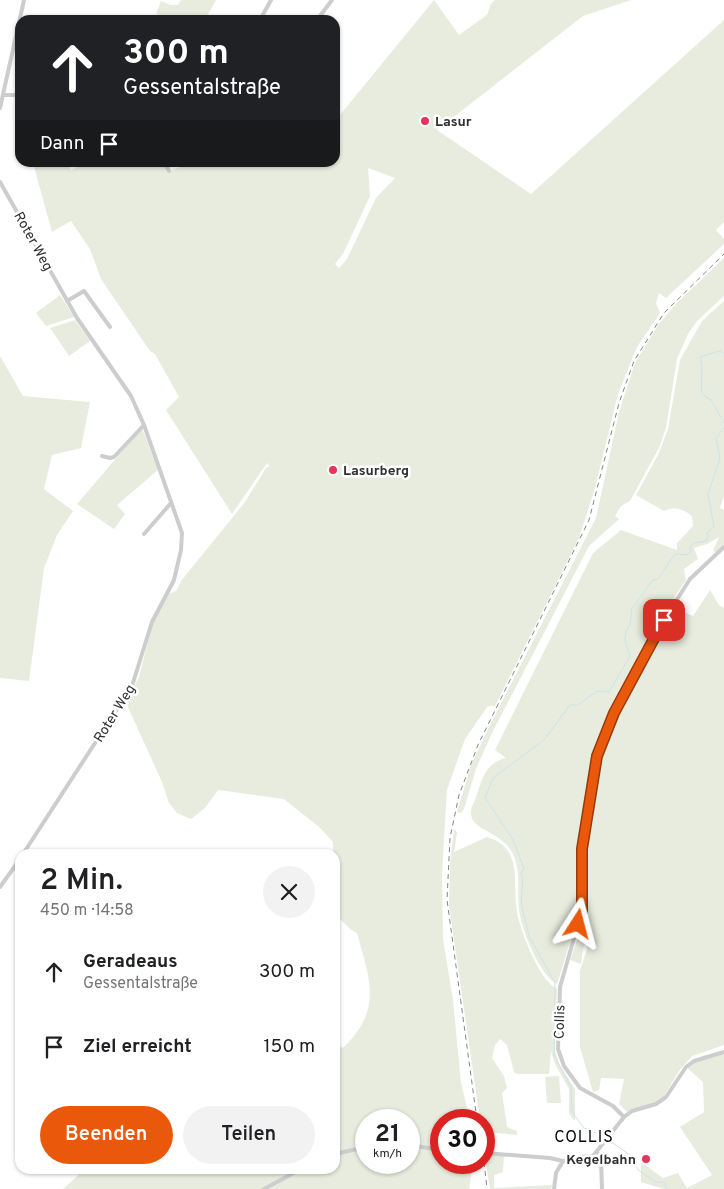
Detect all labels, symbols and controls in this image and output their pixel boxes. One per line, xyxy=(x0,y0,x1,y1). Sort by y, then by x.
text: 300 m xyxy=(123,32,229,76)
icon: ahead xyxy=(40,35,105,100)
text: Gessentalstraße xyxy=(123,75,281,102)
place label: Lasur xyxy=(435,114,472,131)
marker: Lasur xyxy=(419,115,431,127)
icon: arrive xyxy=(95,130,123,158)
text: Dann xyxy=(40,132,85,156)
street label: Roter Weg xyxy=(9,209,56,274)
place label: Lasurberg xyxy=(343,463,409,480)
marker: Lasurberg xyxy=(327,464,339,476)
pin xyxy=(643,599,685,641)
icon: arrive xyxy=(650,606,678,634)
street label: Roter Weg xyxy=(91,682,140,746)
text: 2 Min. xyxy=(40,863,123,900)
button: close xyxy=(263,866,315,918)
position arrow xyxy=(551,897,603,949)
text: 450 m · 14:58 xyxy=(40,901,134,921)
text: Geradeaus xyxy=(83,950,178,974)
icon: ahead xyxy=(40,958,68,986)
text: 300 m xyxy=(259,960,315,984)
text: Gessentalstraße xyxy=(83,974,198,994)
street label: Collis xyxy=(551,1005,570,1040)
icon: arrive xyxy=(40,1033,68,1061)
text: Ziel erreicht xyxy=(83,1035,192,1059)
text: 150 m xyxy=(263,1035,315,1059)
button: Beenden xyxy=(40,1106,173,1164)
button: Teilen xyxy=(183,1106,315,1164)
speed limit sign: 30 xyxy=(430,1109,495,1174)
text: 21 xyxy=(375,1119,400,1151)
district label: COLLIS xyxy=(554,1128,614,1148)
text: km/h xyxy=(373,1146,402,1162)
place label: Kegelbahn xyxy=(566,1152,636,1169)
marker: Kegelbahn xyxy=(640,1153,652,1165)

